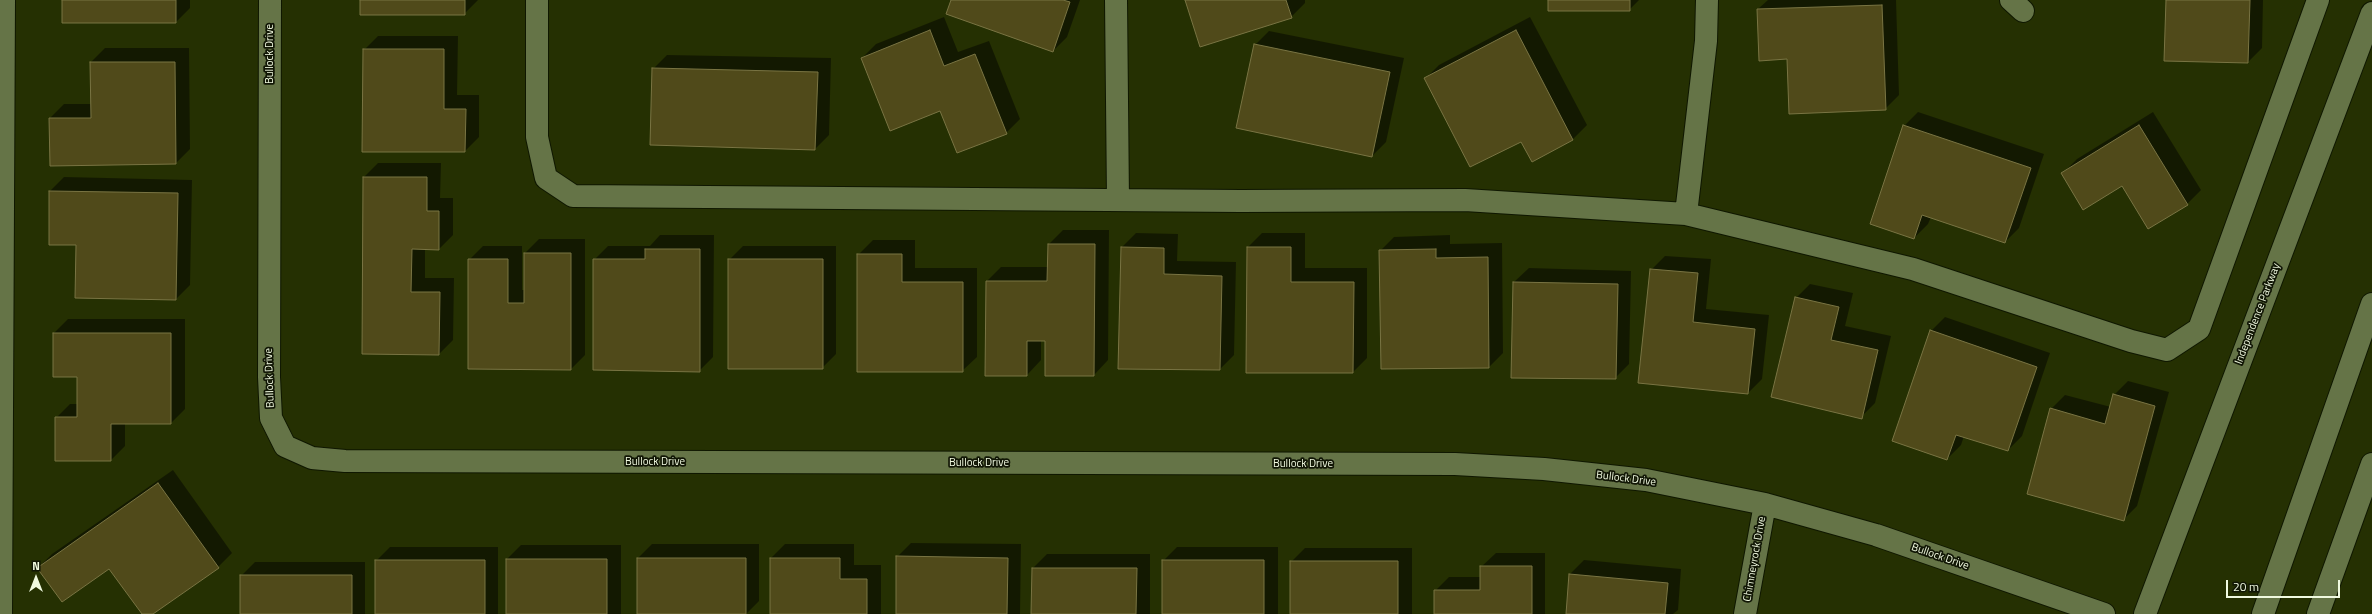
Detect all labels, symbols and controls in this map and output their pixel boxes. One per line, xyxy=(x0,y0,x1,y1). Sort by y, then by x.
street label: Bullock Drive xyxy=(263,24,277,84)
street label: Independence Parkway xyxy=(2233,262,2283,366)
street label: Bullock Drive xyxy=(262,348,278,408)
street label: Bullock Drive xyxy=(625,455,685,469)
street label: Bullock Drive xyxy=(949,456,1009,470)
street label: Bullock Drive xyxy=(1273,457,1333,471)
street label: Bullock Drive xyxy=(1595,469,1657,489)
street label: Chimneyrock Drive xyxy=(1741,515,1769,603)
street label: Bullock Drive xyxy=(1909,541,1971,573)
north arrow xyxy=(16,558,56,598)
text: N xyxy=(32,558,40,574)
scale bar xyxy=(2228,572,2342,598)
text: 20 m xyxy=(2233,577,2259,596)

